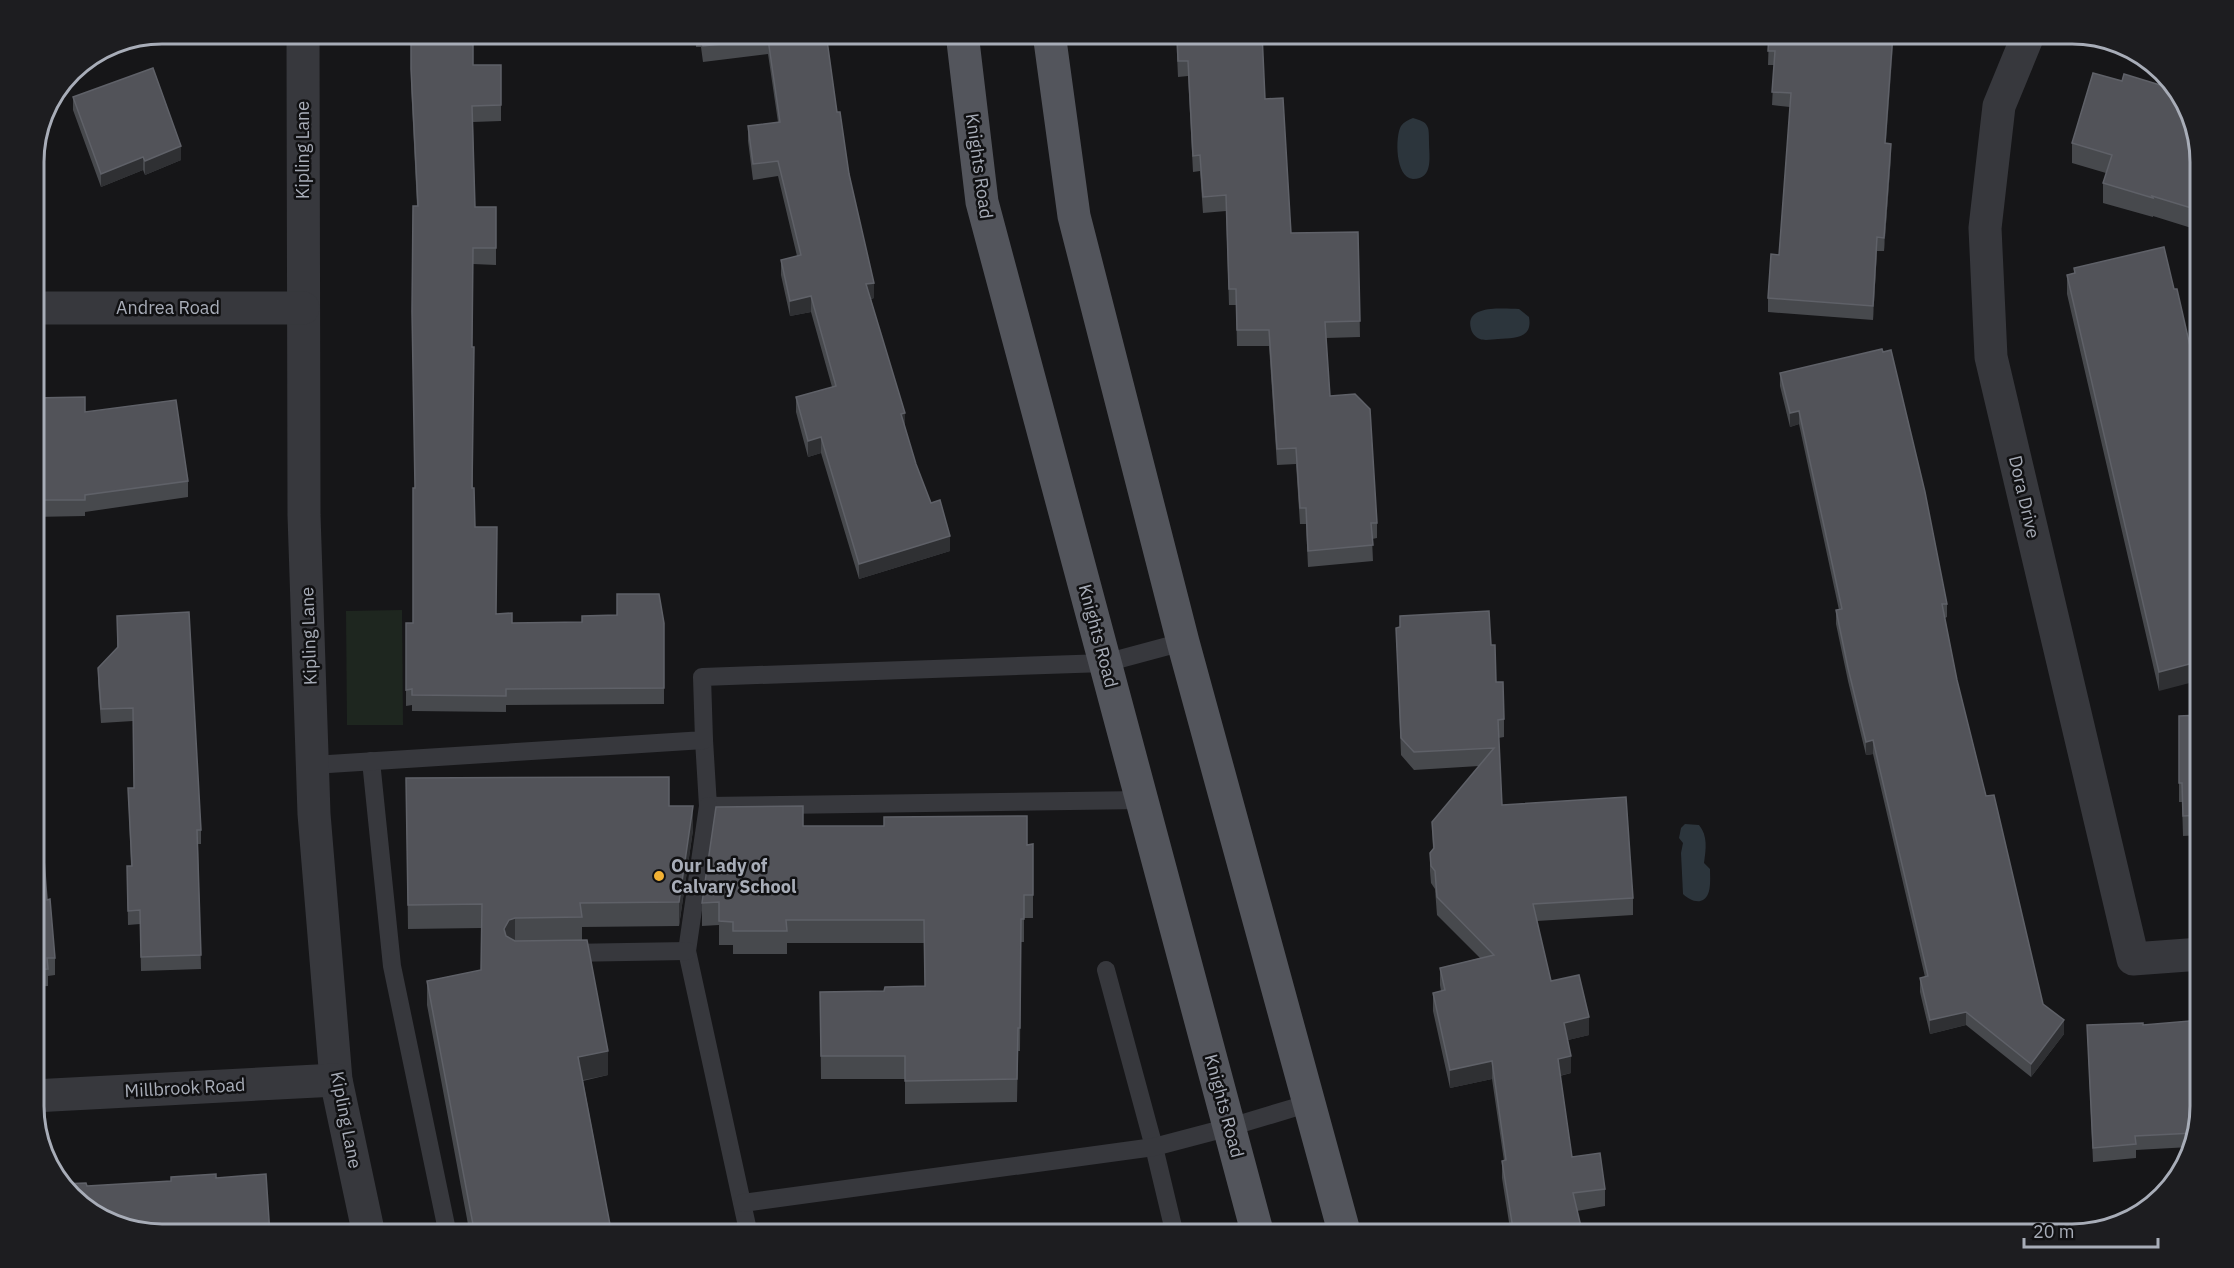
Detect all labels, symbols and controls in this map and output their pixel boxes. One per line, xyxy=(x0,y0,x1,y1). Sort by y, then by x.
street label: Kipling Lane xyxy=(291,101,314,199)
street label: Knights Road xyxy=(961,112,998,220)
street label: Andrea Road xyxy=(116,296,220,319)
street label: Dora Drive xyxy=(2004,453,2045,541)
street label: Knights Road xyxy=(1074,582,1123,690)
street label: Kipling Lane xyxy=(295,586,322,686)
place label: Our Lady of Calvary School xyxy=(671,854,797,898)
marker: Our Lady of Calvary School xyxy=(652,869,666,883)
street label: Knights Road xyxy=(1200,1052,1249,1160)
street label: Kipling Lane xyxy=(326,1069,367,1171)
street label: Millbrook Road xyxy=(124,1073,246,1102)
scale bar xyxy=(2024,1211,2158,1249)
text: 20 m xyxy=(2033,1220,2075,1243)

